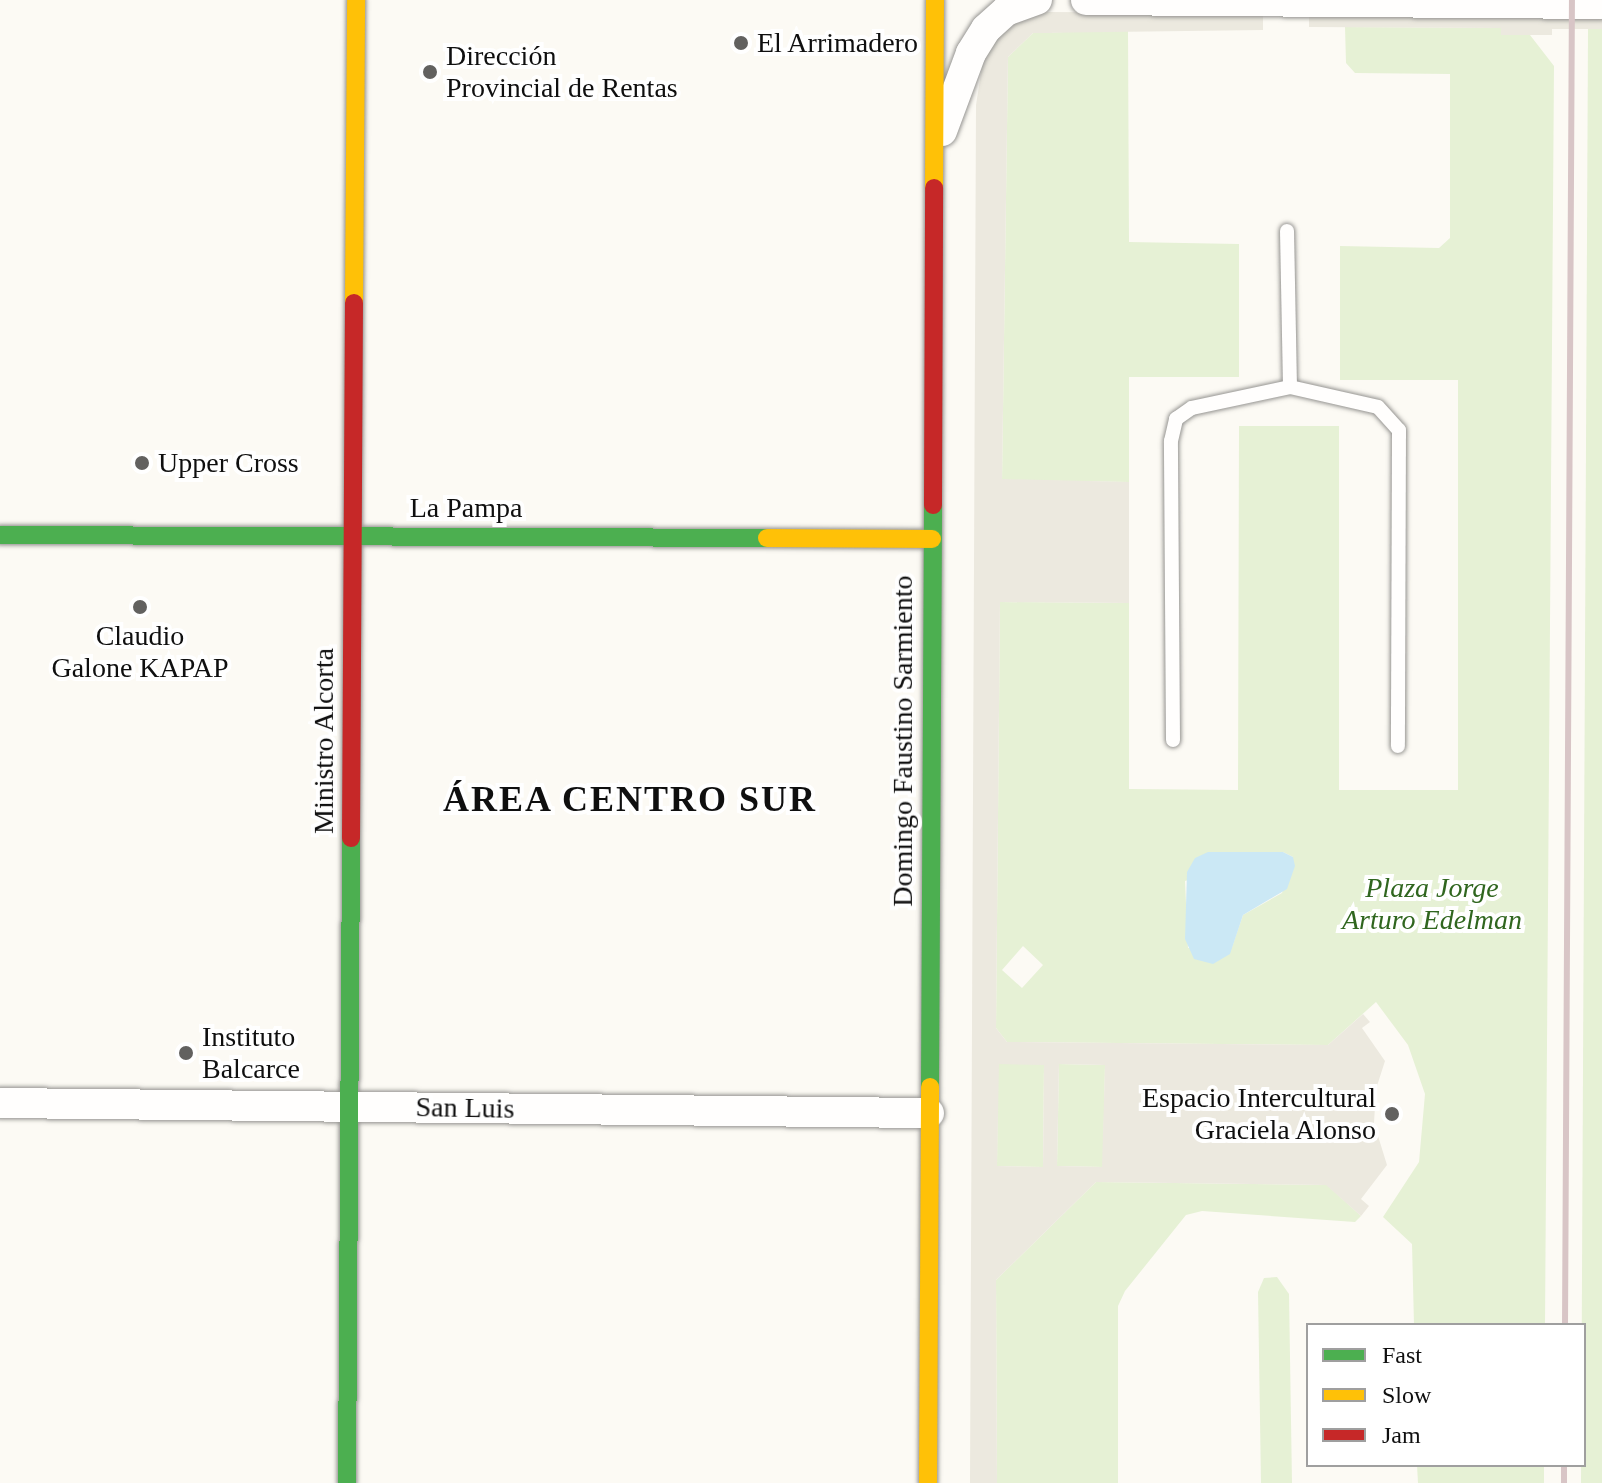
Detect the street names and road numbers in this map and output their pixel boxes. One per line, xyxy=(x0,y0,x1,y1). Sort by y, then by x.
street label: La Pampa xyxy=(410,491,522,525)
street label: Domingo Faustino Sarmiento xyxy=(886,575,920,907)
street label: Ministro Alcorta xyxy=(307,647,341,835)
street label: San Luis xyxy=(415,1090,515,1126)

